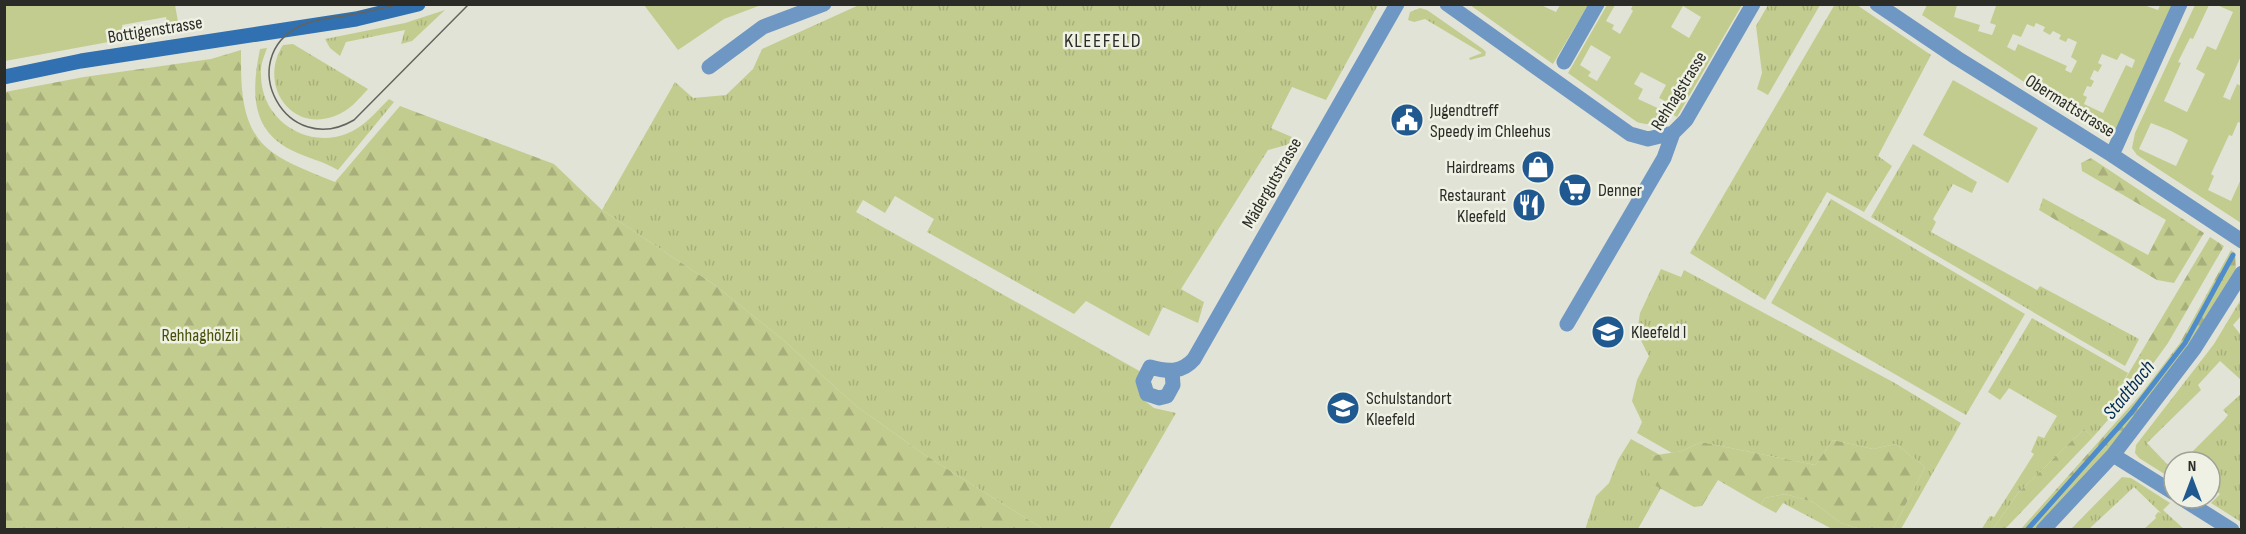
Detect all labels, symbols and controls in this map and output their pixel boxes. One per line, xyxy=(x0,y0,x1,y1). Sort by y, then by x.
street label: Bottigenstrasse xyxy=(106,12,204,48)
district label: KLEEFELD xyxy=(1064,29,1142,53)
street label: Rehhagstrasse xyxy=(1647,48,1711,134)
street label: Obermattstrasse xyxy=(2021,70,2119,142)
place label: Jugendtreff Speedy im Chleehus xyxy=(1429,100,1551,142)
public building icon: Jugendtreff Speedy im Chleehus xyxy=(1389,102,1425,138)
street label: Mädergutstrasse xyxy=(1238,134,1306,232)
shop icon: Hairdreams xyxy=(1520,149,1556,185)
place label: Hairdreams xyxy=(1446,157,1515,178)
supermarket icon: Denner xyxy=(1557,172,1593,208)
place label: Denner xyxy=(1598,180,1642,201)
place label: Restaurant Kleefeld xyxy=(1439,185,1507,227)
restaurant icon: Restaurant Kleefeld xyxy=(1511,187,1547,223)
school or university icon: Kleefeld I xyxy=(1590,314,1626,350)
place label: Kleefeld I xyxy=(1631,322,1686,343)
park label: Rehhaghölzli xyxy=(162,325,238,346)
water label: Stadtbach xyxy=(2098,356,2160,424)
place label: Schulstandort Kleefeld xyxy=(1366,388,1452,430)
school or university icon: Schulstandort Kleefeld xyxy=(1325,390,1361,426)
north arrow xyxy=(2162,450,2222,510)
text: N xyxy=(2188,457,2196,476)

